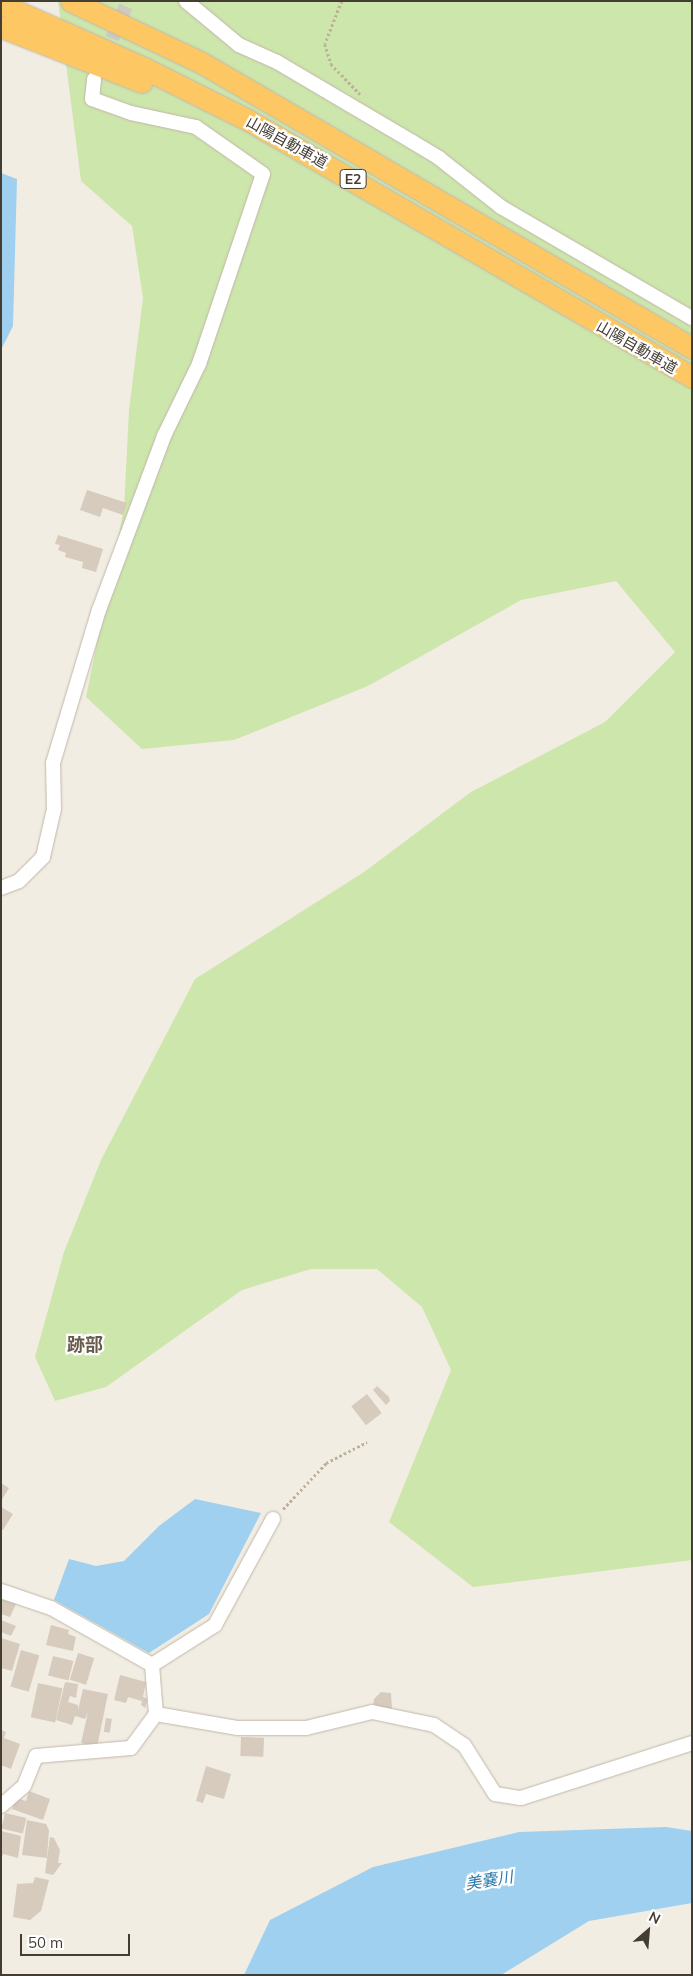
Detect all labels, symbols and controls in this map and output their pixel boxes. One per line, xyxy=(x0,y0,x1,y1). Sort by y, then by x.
street label: 山陽自動車道 xyxy=(243,112,331,172)
road number: E2 xyxy=(339,168,367,190)
street label: 山陽自動車道 xyxy=(594,317,680,377)
district label: 跡部 xyxy=(67,1334,103,1356)
water label: 美嚢川 xyxy=(464,1867,514,1893)
north arrow xyxy=(623,1906,673,1956)
text: N xyxy=(646,1907,664,1928)
scale bar xyxy=(22,1924,132,1956)
text: 50 m xyxy=(28,1933,63,1952)

